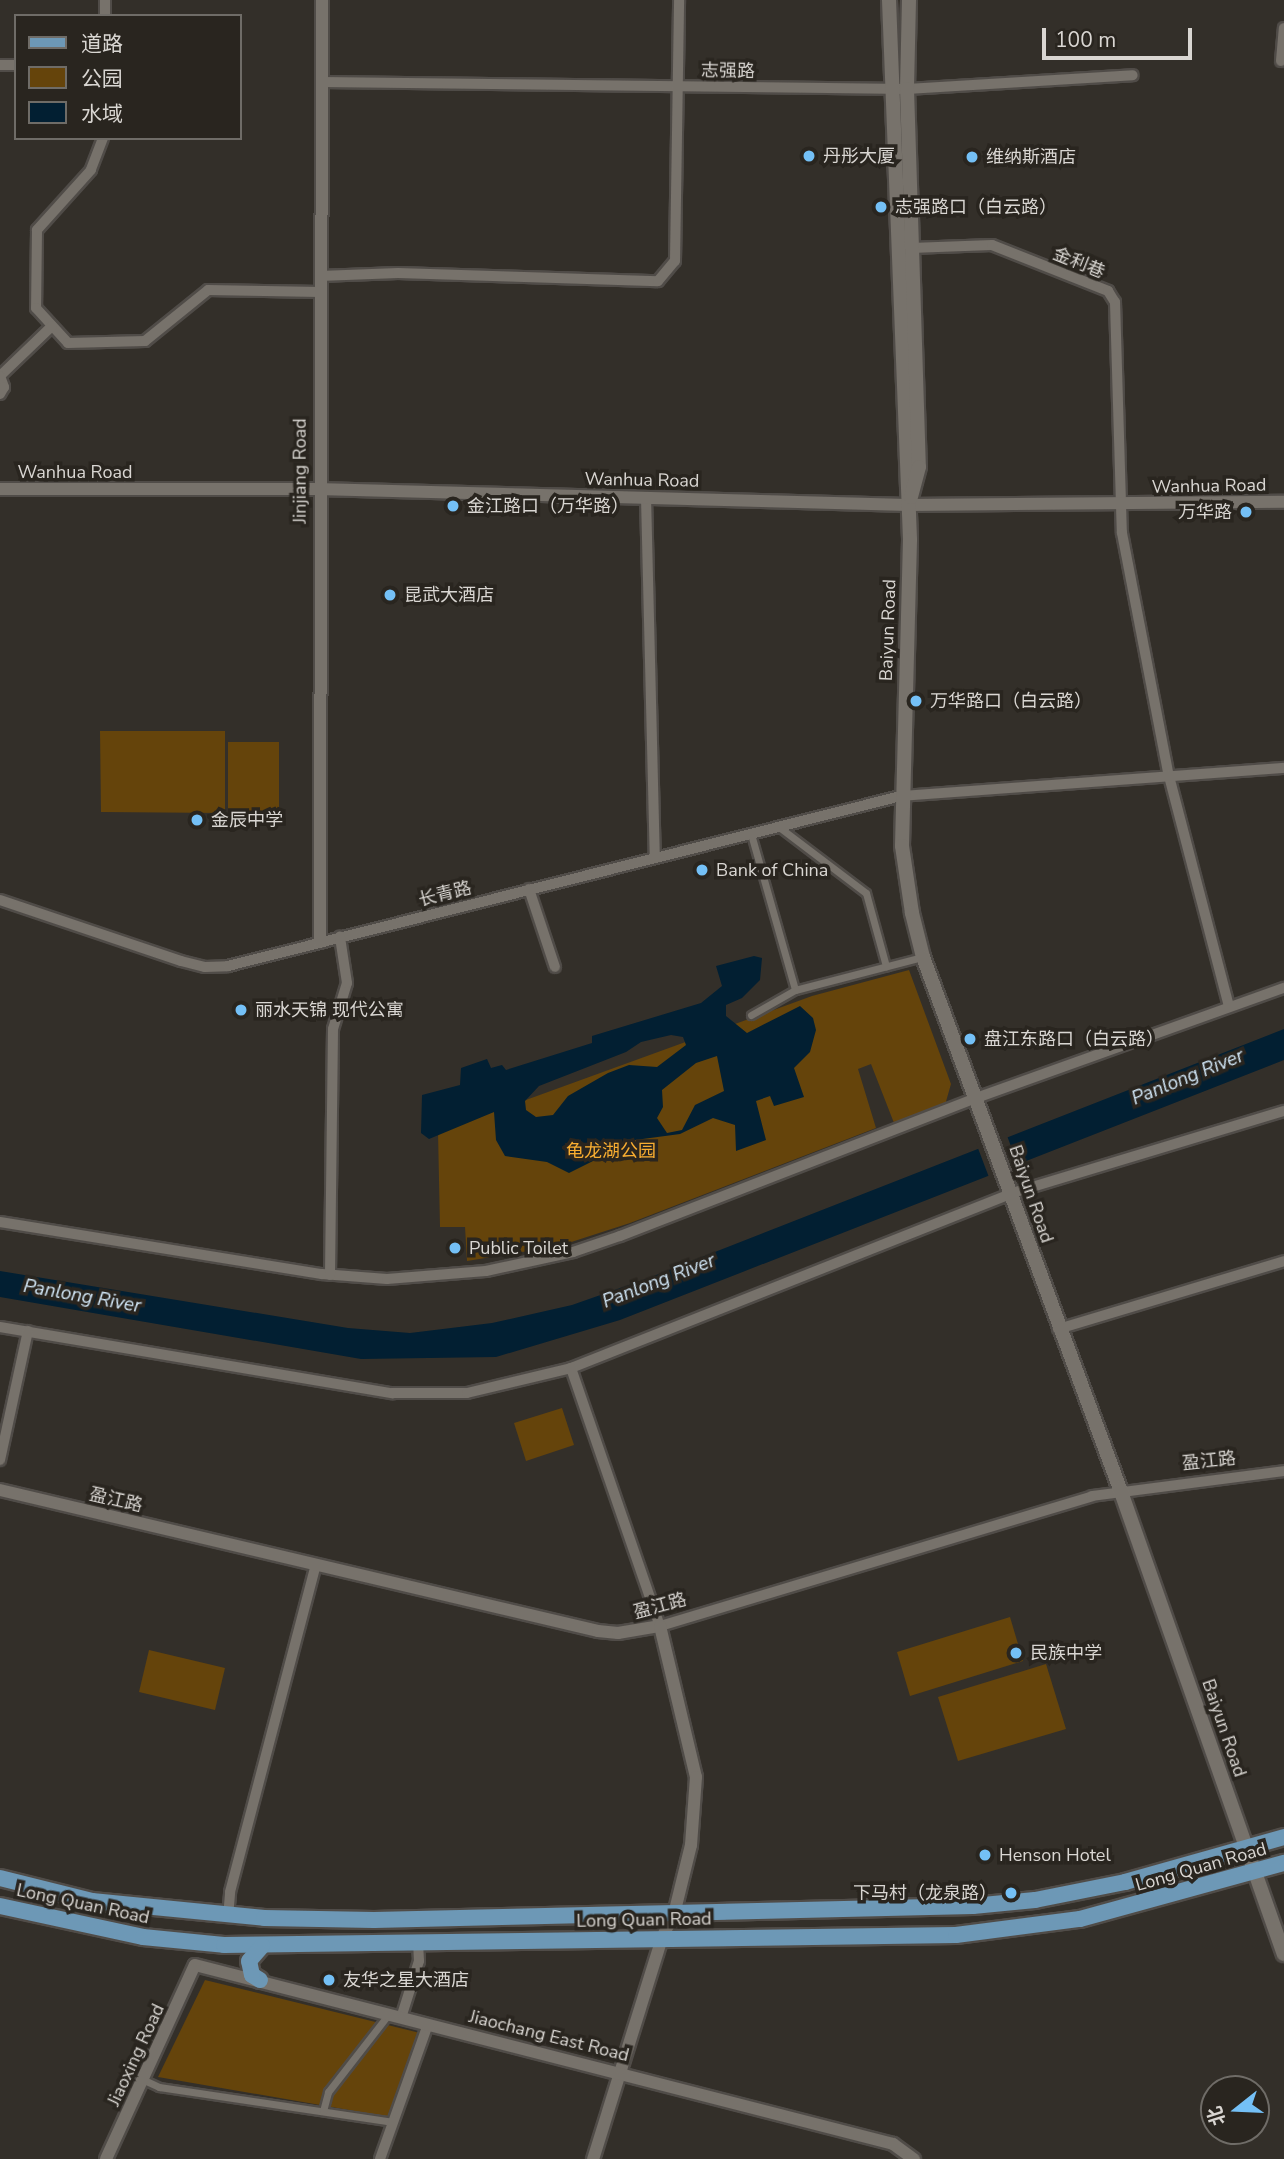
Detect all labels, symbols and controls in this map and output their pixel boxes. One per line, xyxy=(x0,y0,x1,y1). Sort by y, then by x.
legend xyxy=(14,14,242,140)
scale bar xyxy=(1046,14,1196,58)
text: 100 m xyxy=(1055,26,1116,54)
text: 道路 xyxy=(81,30,123,58)
street label: 志强路 xyxy=(701,60,755,82)
text: 公园 xyxy=(81,65,123,93)
text: 水域 xyxy=(81,100,123,128)
place label: 丹彤大厦 xyxy=(823,145,895,167)
place label: 维纳斯酒店 xyxy=(986,146,1076,168)
marker: 丹彤大厦 xyxy=(801,148,817,164)
marker: 维纳斯酒店 xyxy=(964,149,980,165)
place label: 志强路口（白云路） xyxy=(895,196,1057,218)
marker: 志强路口（白云路） xyxy=(873,199,889,215)
street label: 金利巷 xyxy=(1050,243,1108,283)
street label: Jinjiang Road xyxy=(289,418,311,524)
street label: Wanhua Road xyxy=(18,461,132,483)
street label: Wanhua Road xyxy=(584,468,700,492)
street label: Wanhua Road xyxy=(1151,474,1267,498)
place label: 金江路口（万华路） xyxy=(467,495,629,517)
marker: 金江路口（万华路） xyxy=(445,498,461,514)
place label: 万华路 xyxy=(1178,501,1232,523)
marker: 万华路 xyxy=(1238,504,1254,520)
street label: Baiyun Road xyxy=(875,579,901,681)
place label: 昆武大酒店 xyxy=(404,584,494,606)
marker: 昆武大酒店 xyxy=(382,587,398,603)
place label: 万华路口（白云路） xyxy=(930,690,1092,712)
marker: 万华路口（白云路） xyxy=(908,693,924,709)
place label: 金辰中学 xyxy=(211,809,283,831)
marker: 金辰中学 xyxy=(189,812,205,828)
place label: Bank of China xyxy=(716,859,828,881)
marker: Bank of China xyxy=(694,862,710,878)
street label: 长青路 xyxy=(416,877,474,911)
place label: 丽水天锦 现代公寓 xyxy=(255,999,404,1021)
marker: 丽水天锦 现代公寓 xyxy=(233,1002,249,1018)
place label: 盘江东路口（白云路） xyxy=(984,1028,1164,1050)
marker: 盘江东路口（白云路） xyxy=(962,1031,978,1047)
water label: Panlong River xyxy=(1129,1045,1247,1111)
park label: 龟龙湖公园 xyxy=(566,1140,656,1162)
street label: Baiyun Road xyxy=(1004,1142,1058,1246)
place label: Public Toilet xyxy=(469,1237,568,1259)
marker: Public Toilet xyxy=(447,1240,463,1256)
water label: Panlong River xyxy=(599,1250,719,1314)
water label: Panlong River xyxy=(21,1275,143,1319)
street label: 盈江路 xyxy=(1181,1447,1237,1475)
street label: 盈江路 xyxy=(87,1483,145,1517)
street label: 盈江路 xyxy=(631,1589,689,1623)
place label: 民族中学 xyxy=(1030,1642,1102,1664)
marker: 民族中学 xyxy=(1008,1645,1024,1661)
street label: Baiyun Road xyxy=(1197,1676,1251,1780)
street label: Long Quan Road xyxy=(1133,1838,1269,1896)
place label: Henson Hotel xyxy=(999,1844,1111,1866)
marker: Henson Hotel xyxy=(977,1847,993,1863)
street label: Long Quan Road xyxy=(15,1879,151,1929)
place label: 下马村（龙泉路） xyxy=(853,1882,997,1904)
marker: 下马村（龙泉路） xyxy=(1003,1885,1019,1901)
street label: Long Quan Road xyxy=(576,1908,712,1932)
place label: 友华之星大酒店 xyxy=(343,1969,469,1991)
marker: 友华之星大酒店 xyxy=(321,1972,337,1988)
street label: Jiaoxing Road xyxy=(103,2000,169,2110)
street label: Jiaochang East Road xyxy=(467,2006,631,2066)
north arrow xyxy=(1200,2075,1270,2145)
text: 北 xyxy=(1202,2103,1232,2129)

